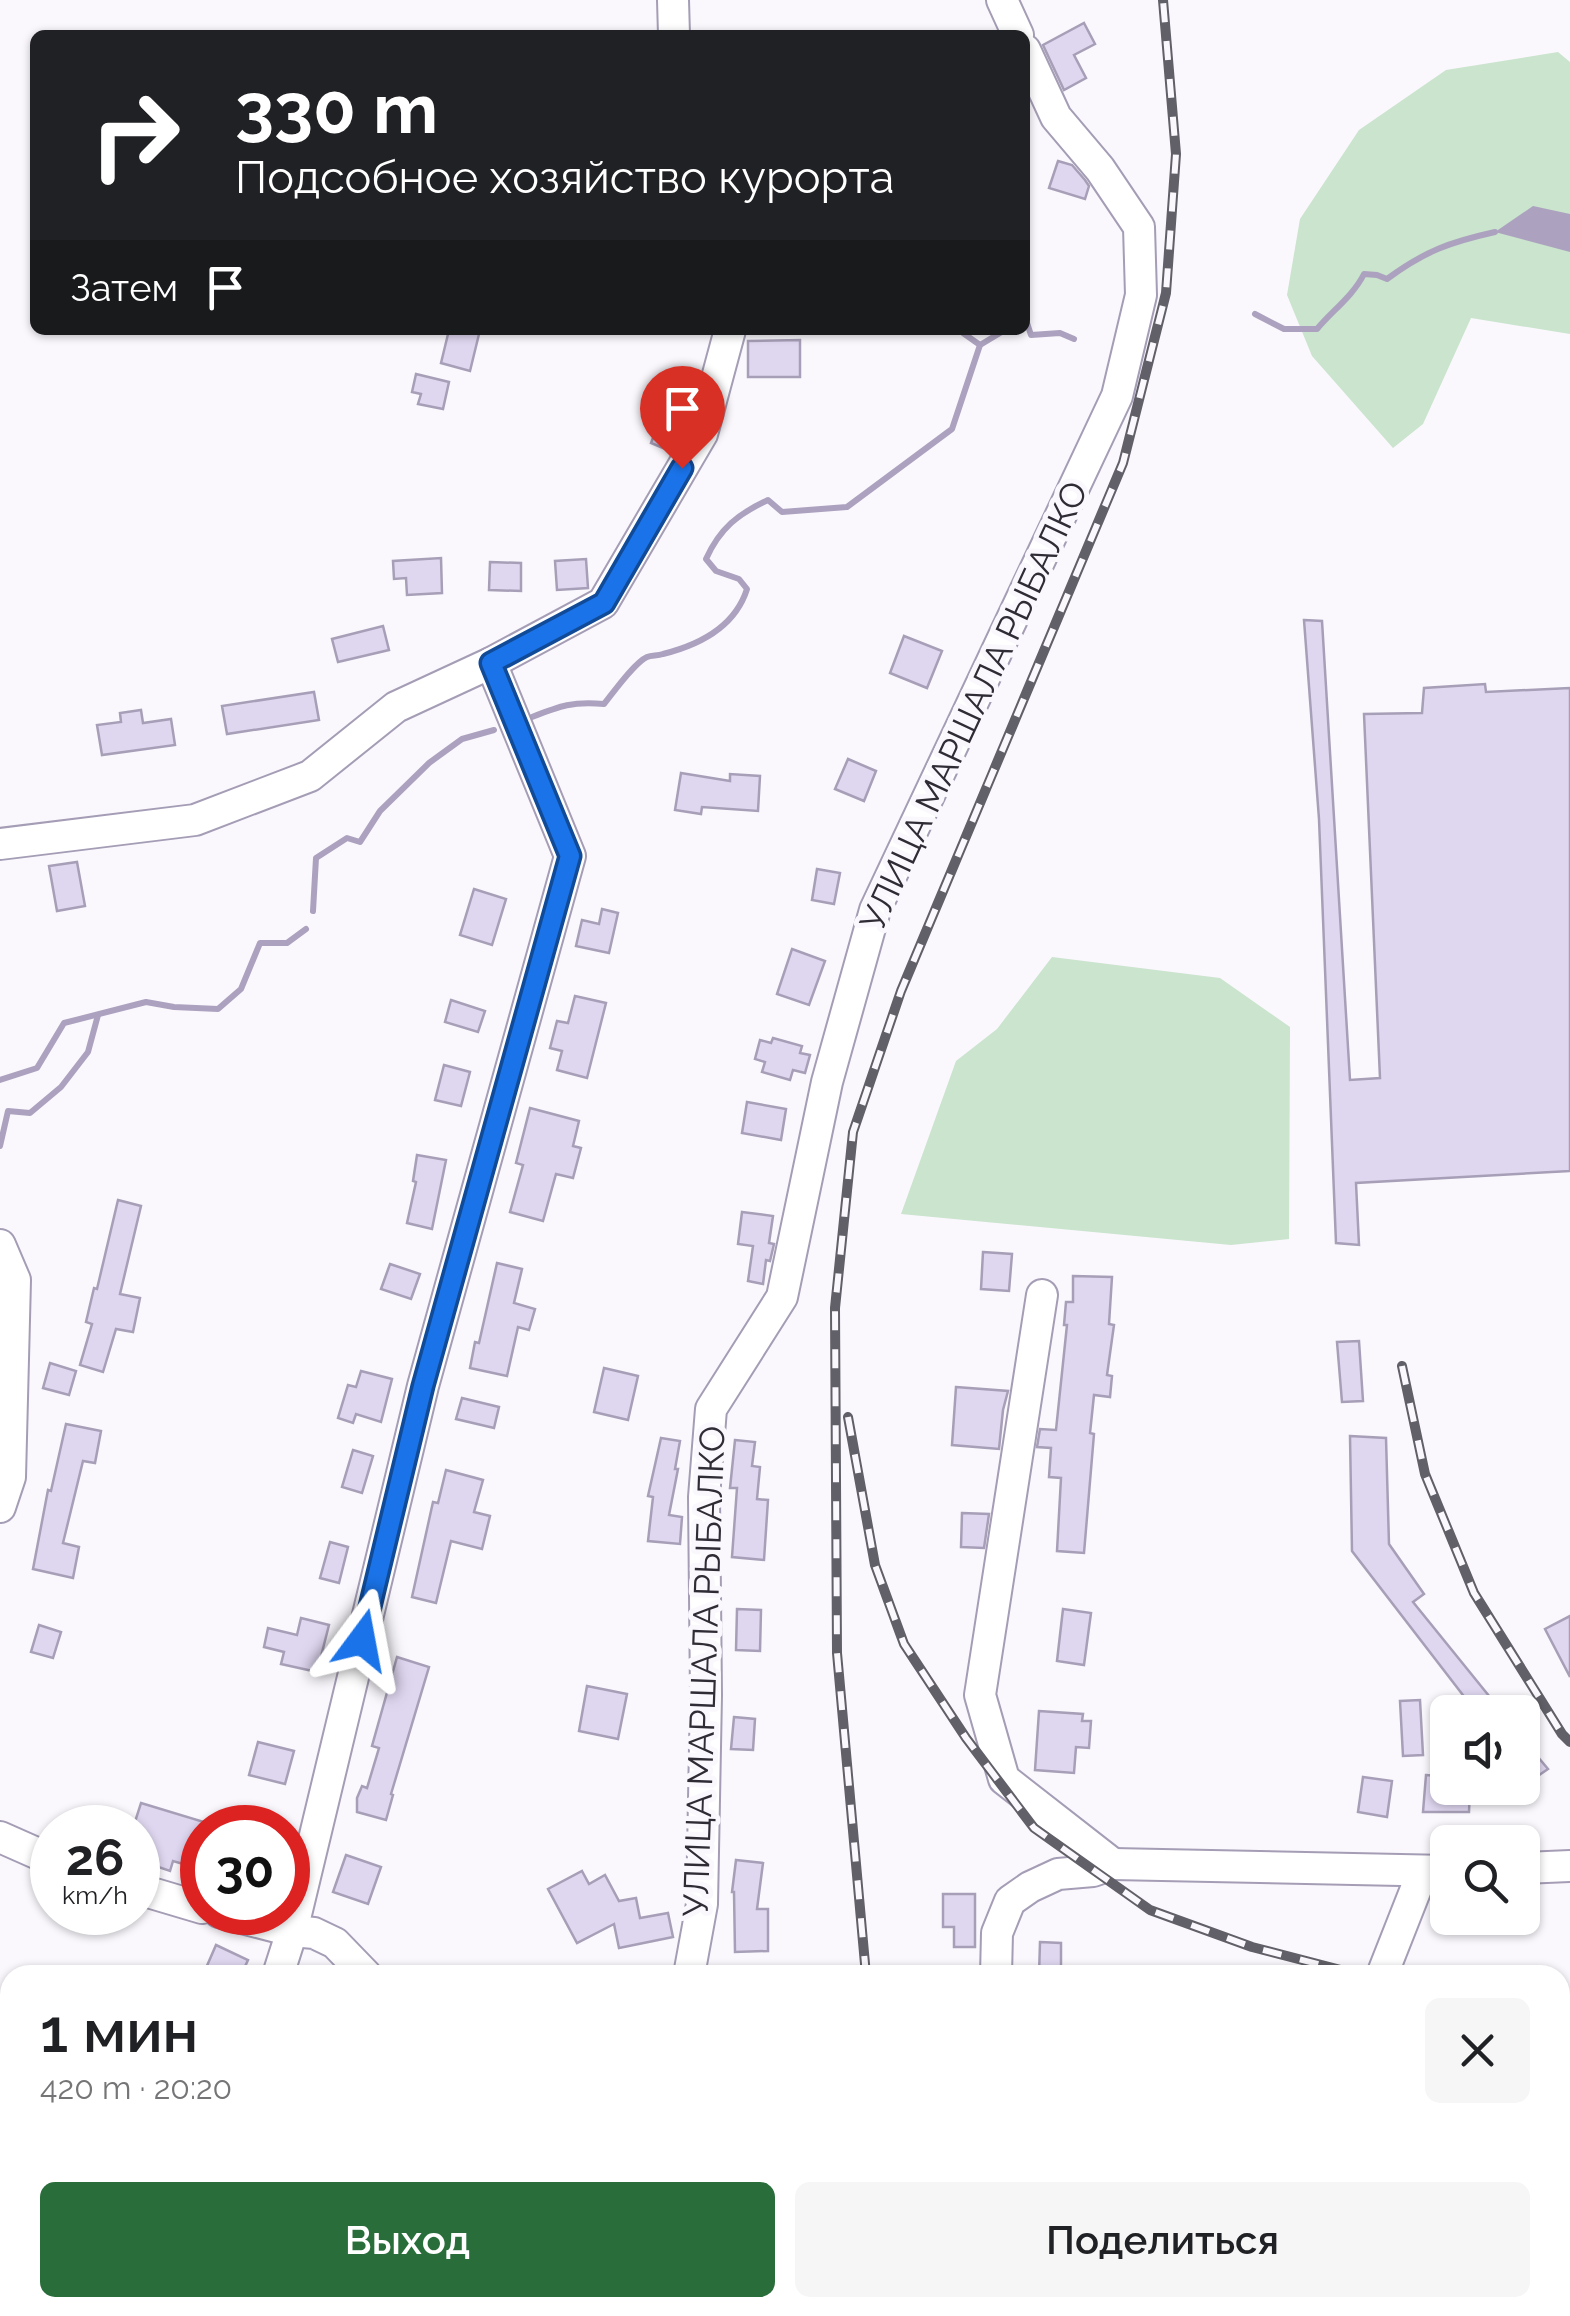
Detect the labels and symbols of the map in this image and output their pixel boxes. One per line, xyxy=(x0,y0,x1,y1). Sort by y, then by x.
pin xyxy=(640,366,725,469)
street label: УЛИЦА МАРШАЛА РЫБАЛКО xyxy=(851,475,1096,937)
street label: УЛИЦА МАРШАЛА РЫБАЛКО xyxy=(674,1425,733,1917)
position arrow xyxy=(310,1588,414,1692)
speed limit sign: 30 xyxy=(180,1805,310,1935)

